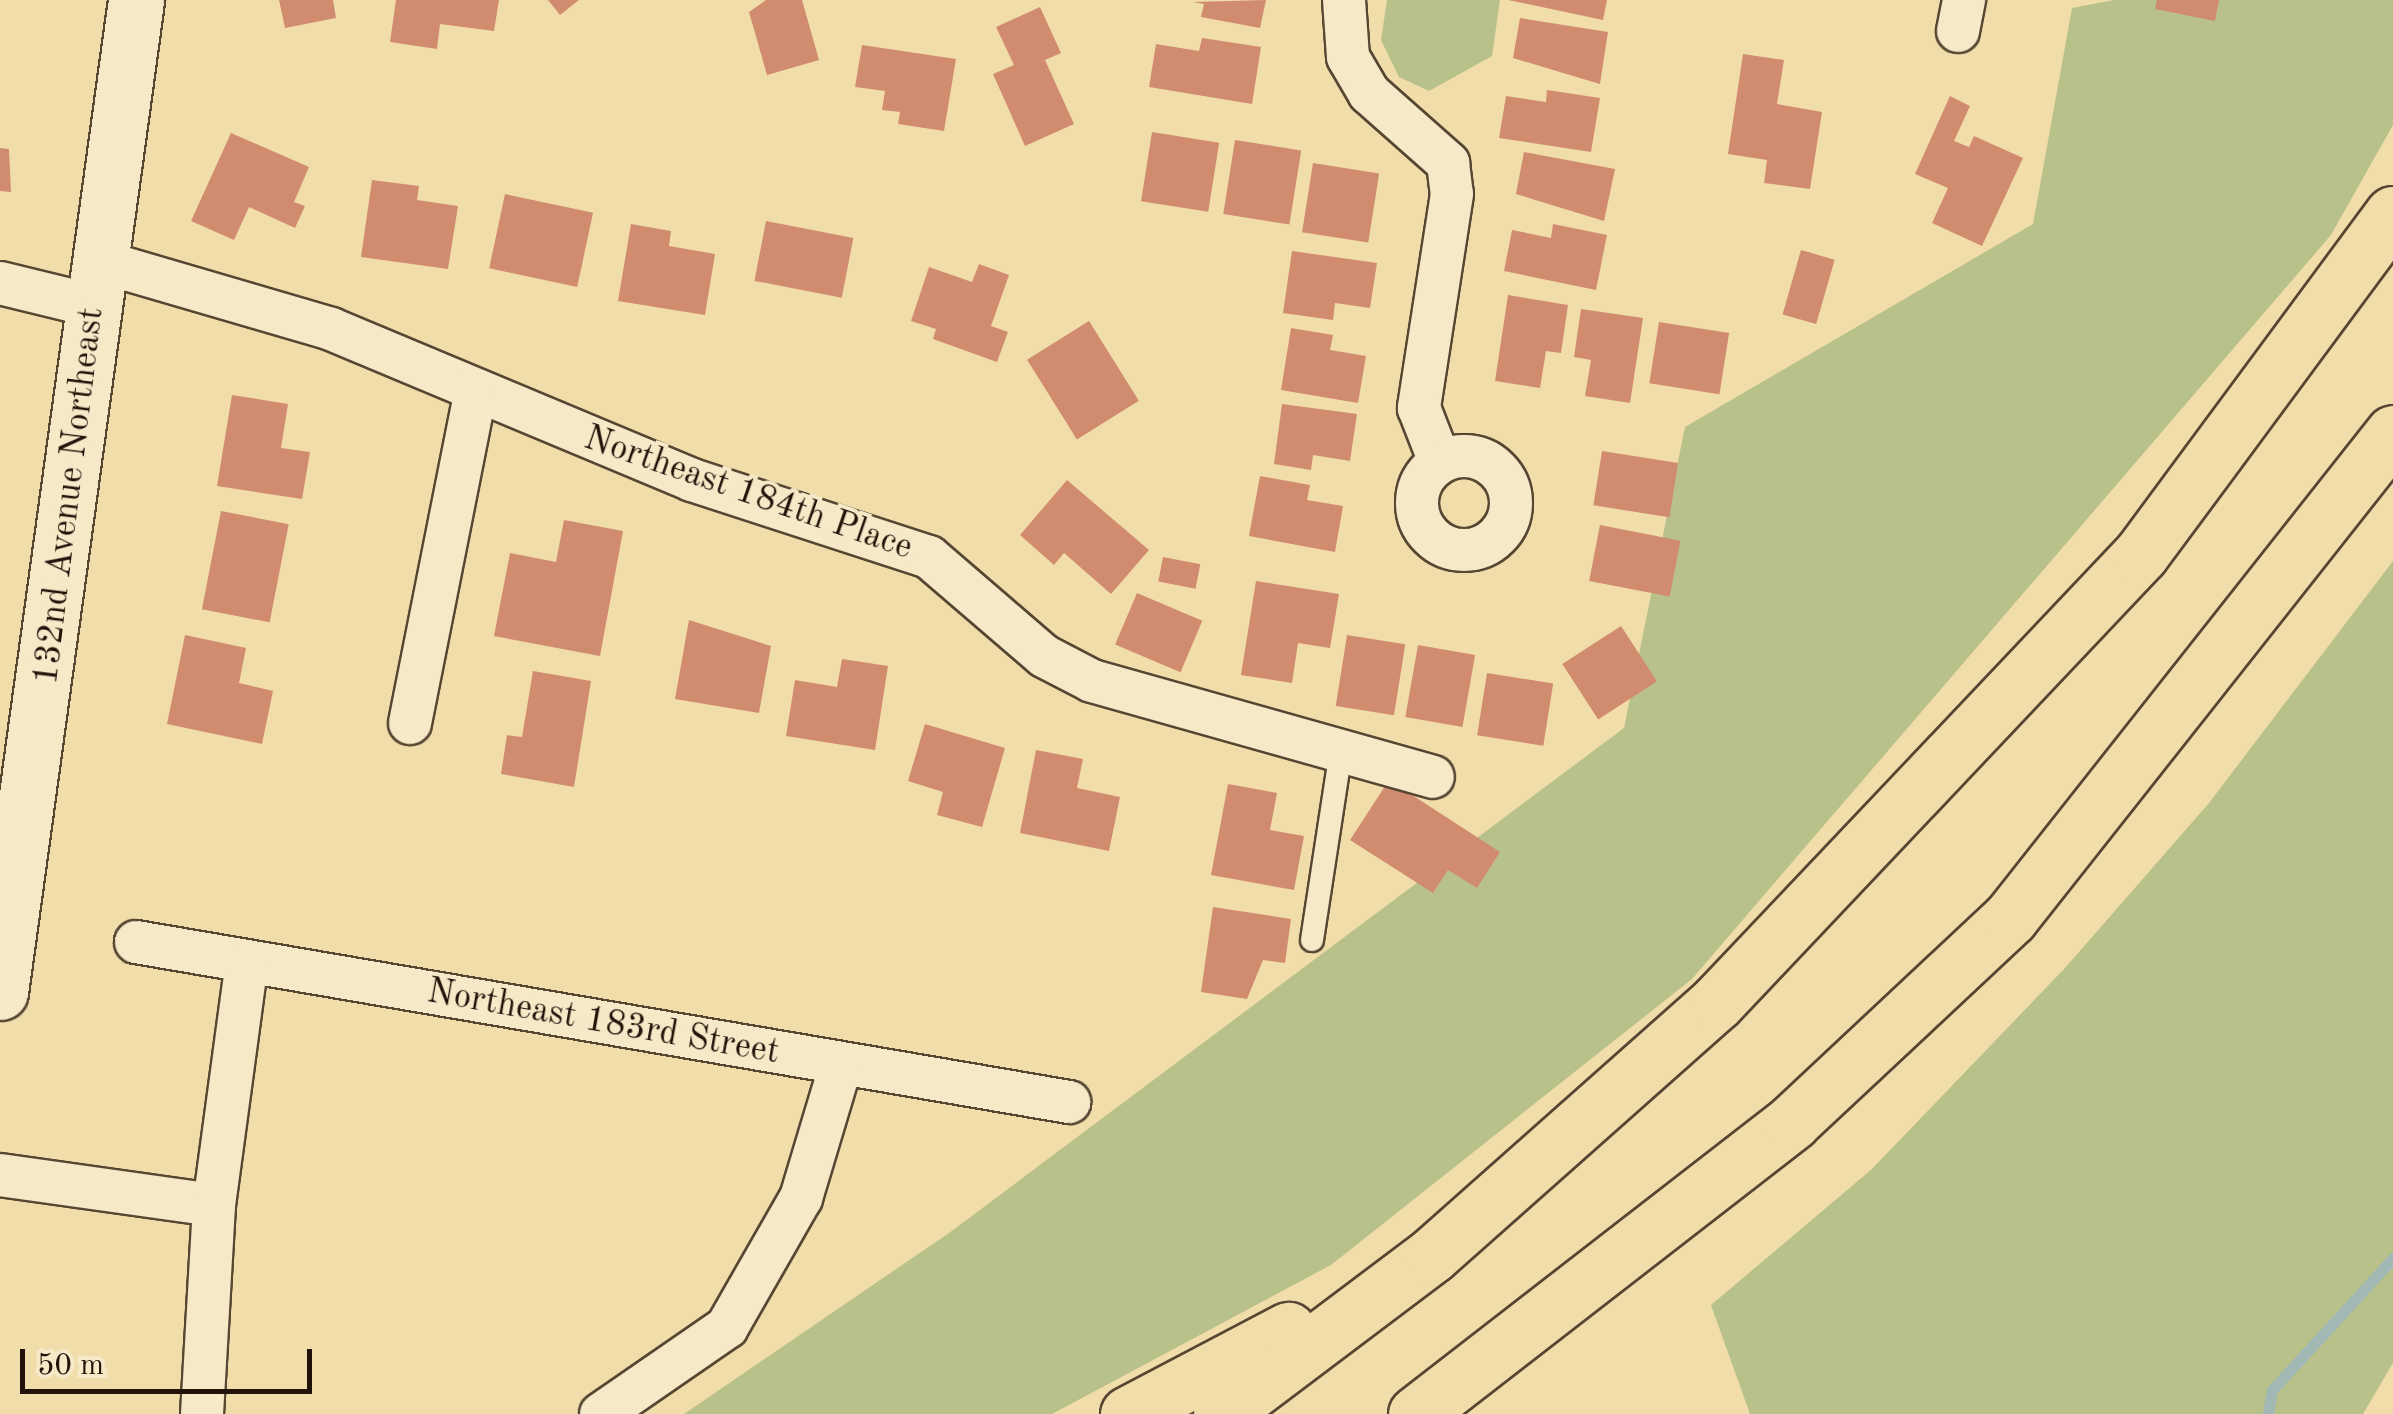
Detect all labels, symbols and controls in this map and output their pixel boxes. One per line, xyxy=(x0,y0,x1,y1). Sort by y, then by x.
street label: 132nd Avenue Northeast xyxy=(26,305,114,687)
street label: Northeast 184th Place xyxy=(578,418,918,570)
street label: Northeast 183rd Street xyxy=(424,971,782,1075)
scale bar xyxy=(25,1329,318,1391)
text: 50 m xyxy=(37,1351,104,1381)

